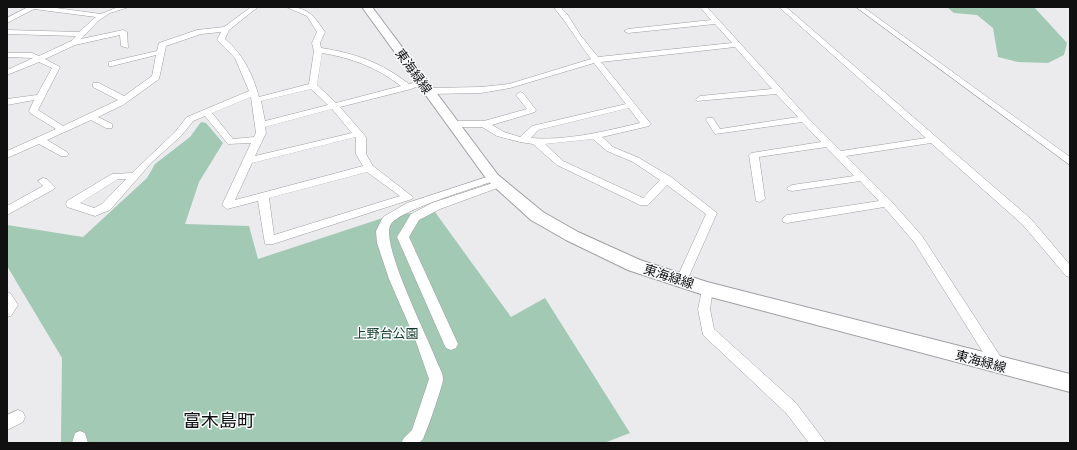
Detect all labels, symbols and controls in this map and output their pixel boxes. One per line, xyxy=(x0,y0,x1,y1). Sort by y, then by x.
street label: 東海緑線 xyxy=(392,45,436,97)
street label: 東海緑線 xyxy=(642,260,696,292)
park label: 上野台公園 xyxy=(353,325,419,341)
street label: 東海緑線 xyxy=(954,347,1008,375)
district label: 富木島町 xyxy=(183,409,255,431)

